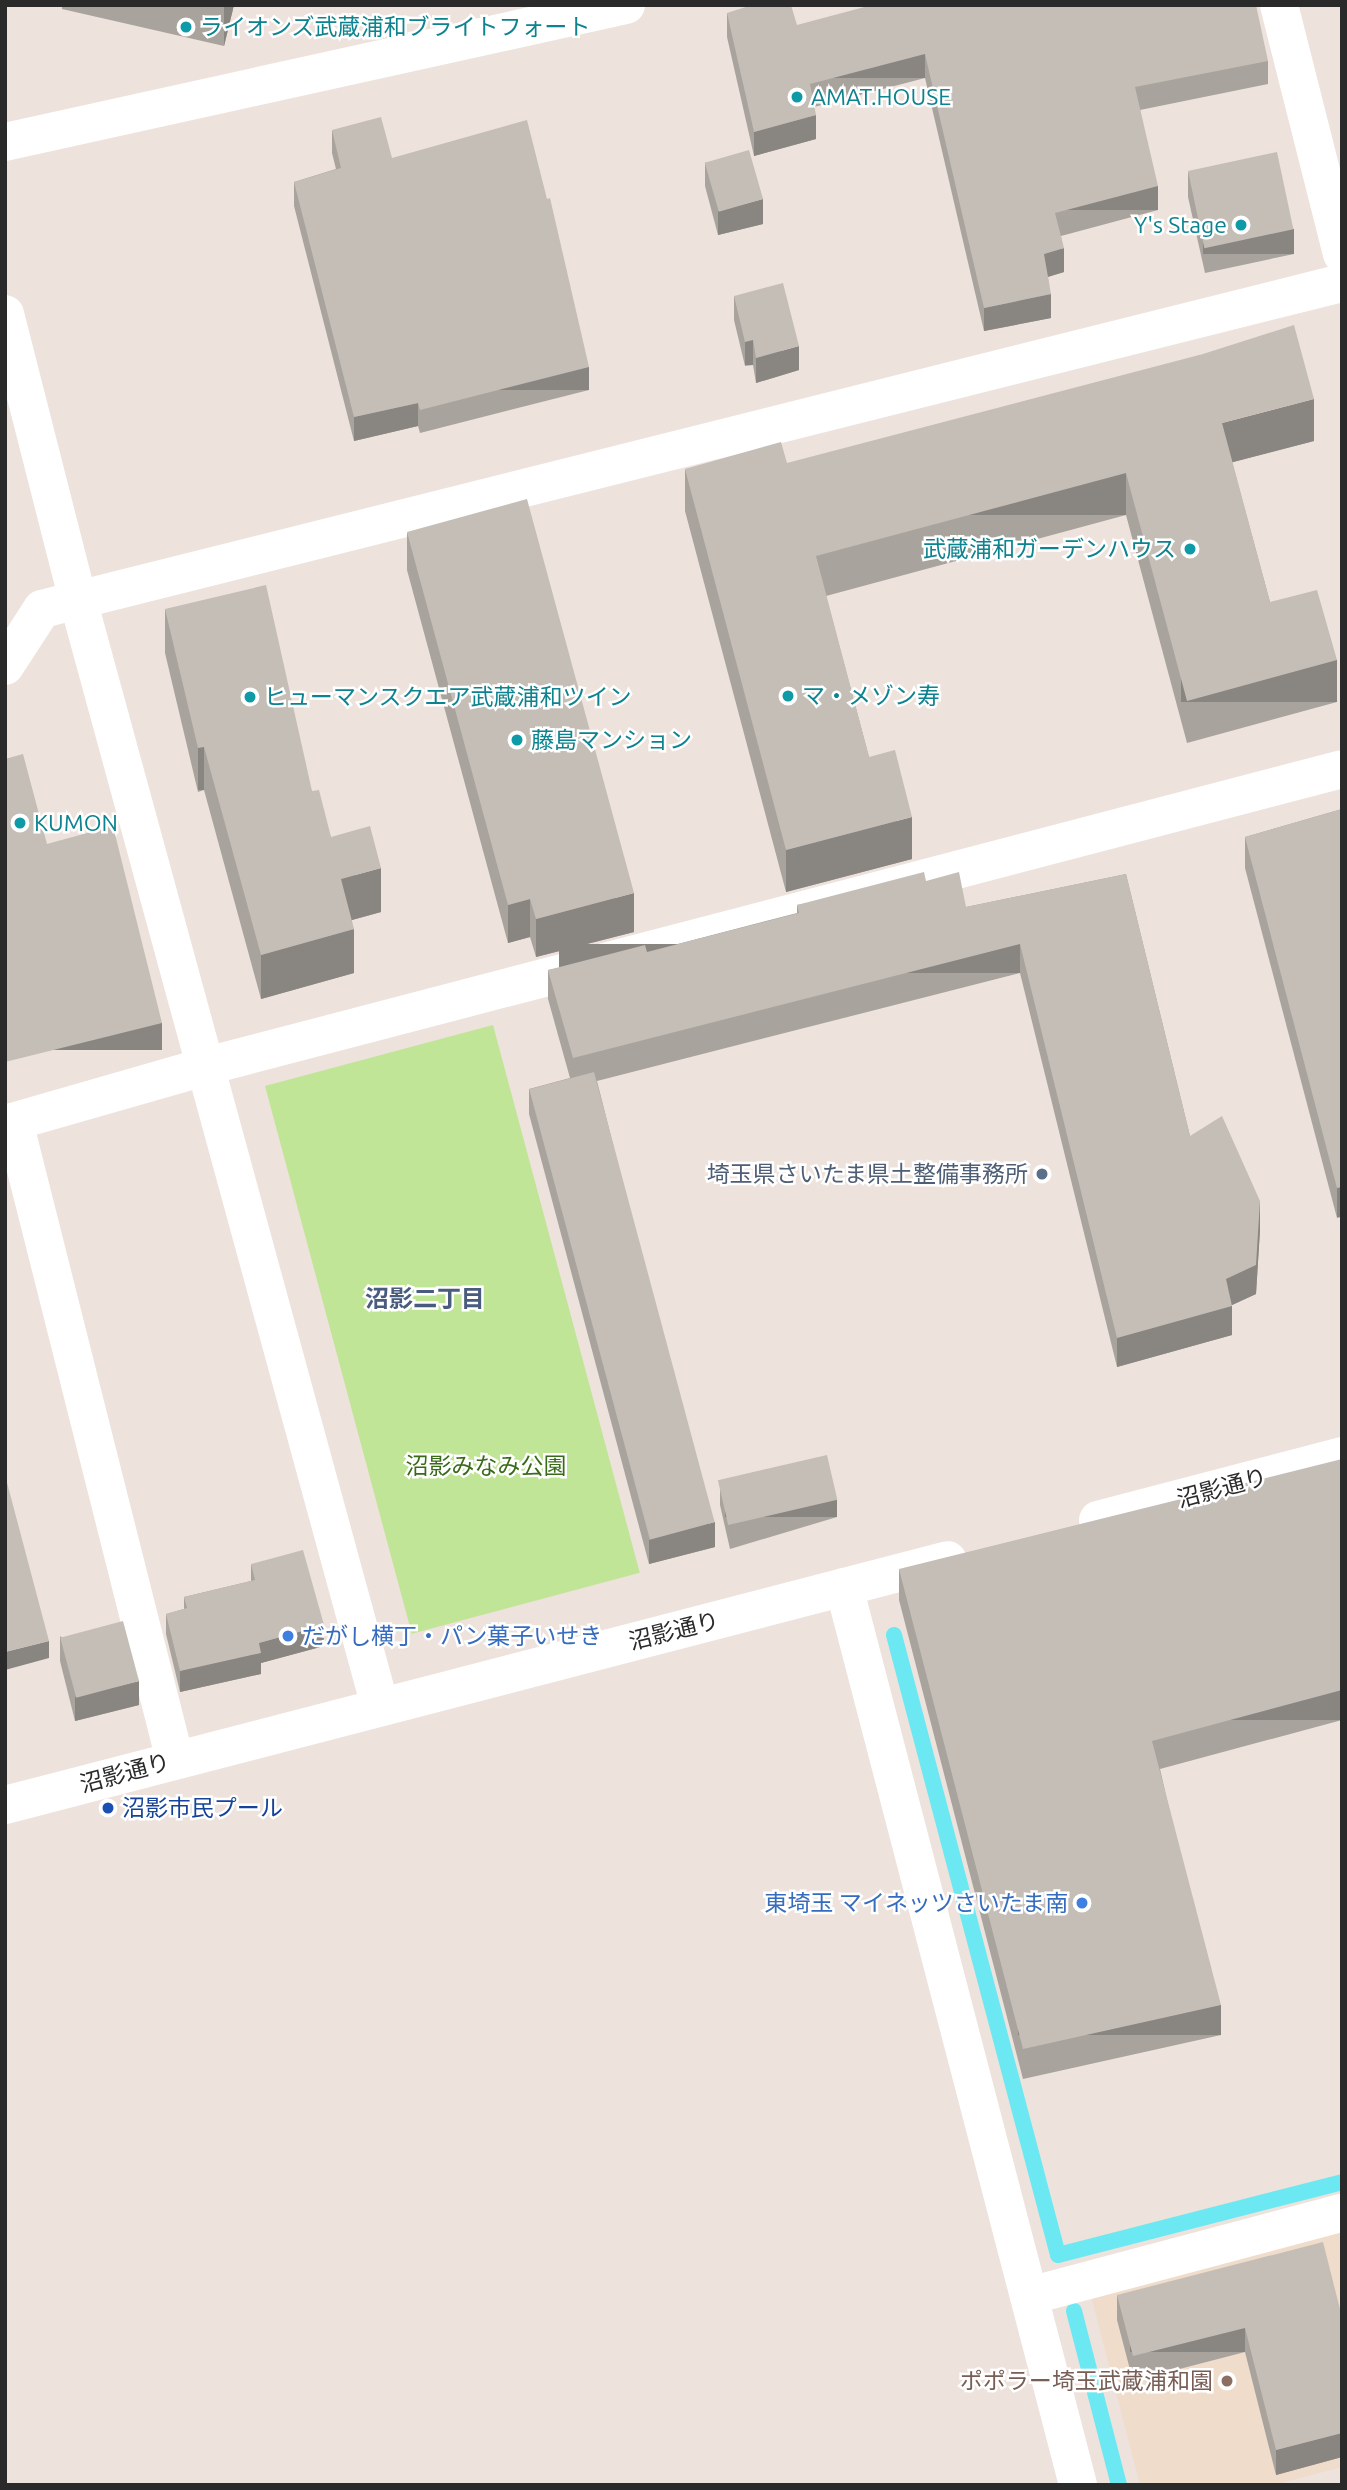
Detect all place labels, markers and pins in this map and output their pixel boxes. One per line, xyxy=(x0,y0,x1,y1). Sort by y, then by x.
place label: ライオンズ武蔵浦和ブライトフォート xyxy=(200,13,591,41)
marker: ライオンズ武蔵浦和ブライトフォート xyxy=(178,19,194,35)
place label: AMAT.HOUSE xyxy=(811,83,951,111)
marker: AMAT.HOUSE xyxy=(789,89,805,105)
place label: Y's Stage xyxy=(1134,211,1227,239)
marker: Y's Stage xyxy=(1233,217,1249,233)
place label: 武蔵浦和ガーデンハウス xyxy=(923,535,1176,563)
marker: 武蔵浦和ガーデンハウス xyxy=(1182,541,1198,557)
place label: マ・メゾン寿 xyxy=(802,682,940,710)
place label: ヒューマンスクエア武蔵浦和ツイン xyxy=(264,683,632,711)
marker: マ・メゾン寿 xyxy=(780,688,796,704)
marker: ヒューマンスクエア武蔵浦和ツイン xyxy=(242,689,258,705)
place label: 藤島マンション xyxy=(531,726,692,754)
marker: 藤島マンション xyxy=(509,732,525,748)
place label: KUMON xyxy=(34,809,118,837)
marker: KUMON xyxy=(12,815,28,831)
place label: 埼玉県さいたま県土整備事務所 xyxy=(706,1160,1028,1188)
marker: 埼玉県さいたま県土整備事務所 xyxy=(1034,1166,1050,1182)
place label: だがし横丁・パン菓子いせき xyxy=(302,1622,601,1650)
marker: だがし横丁・パン菓子いせき xyxy=(280,1628,296,1644)
place label: 沼影市民プール xyxy=(122,1794,283,1822)
marker: 沼影市民プール xyxy=(100,1800,116,1816)
place label: 東埼玉 マイネッツさいたま南 xyxy=(764,1889,1068,1917)
marker: 東埼玉 マイネッツさいたま南 xyxy=(1074,1895,1090,1911)
place label: ポポラー埼玉武蔵浦和園 xyxy=(960,2367,1213,2395)
marker: ポポラー埼玉武蔵浦和園 xyxy=(1219,2373,1235,2389)

